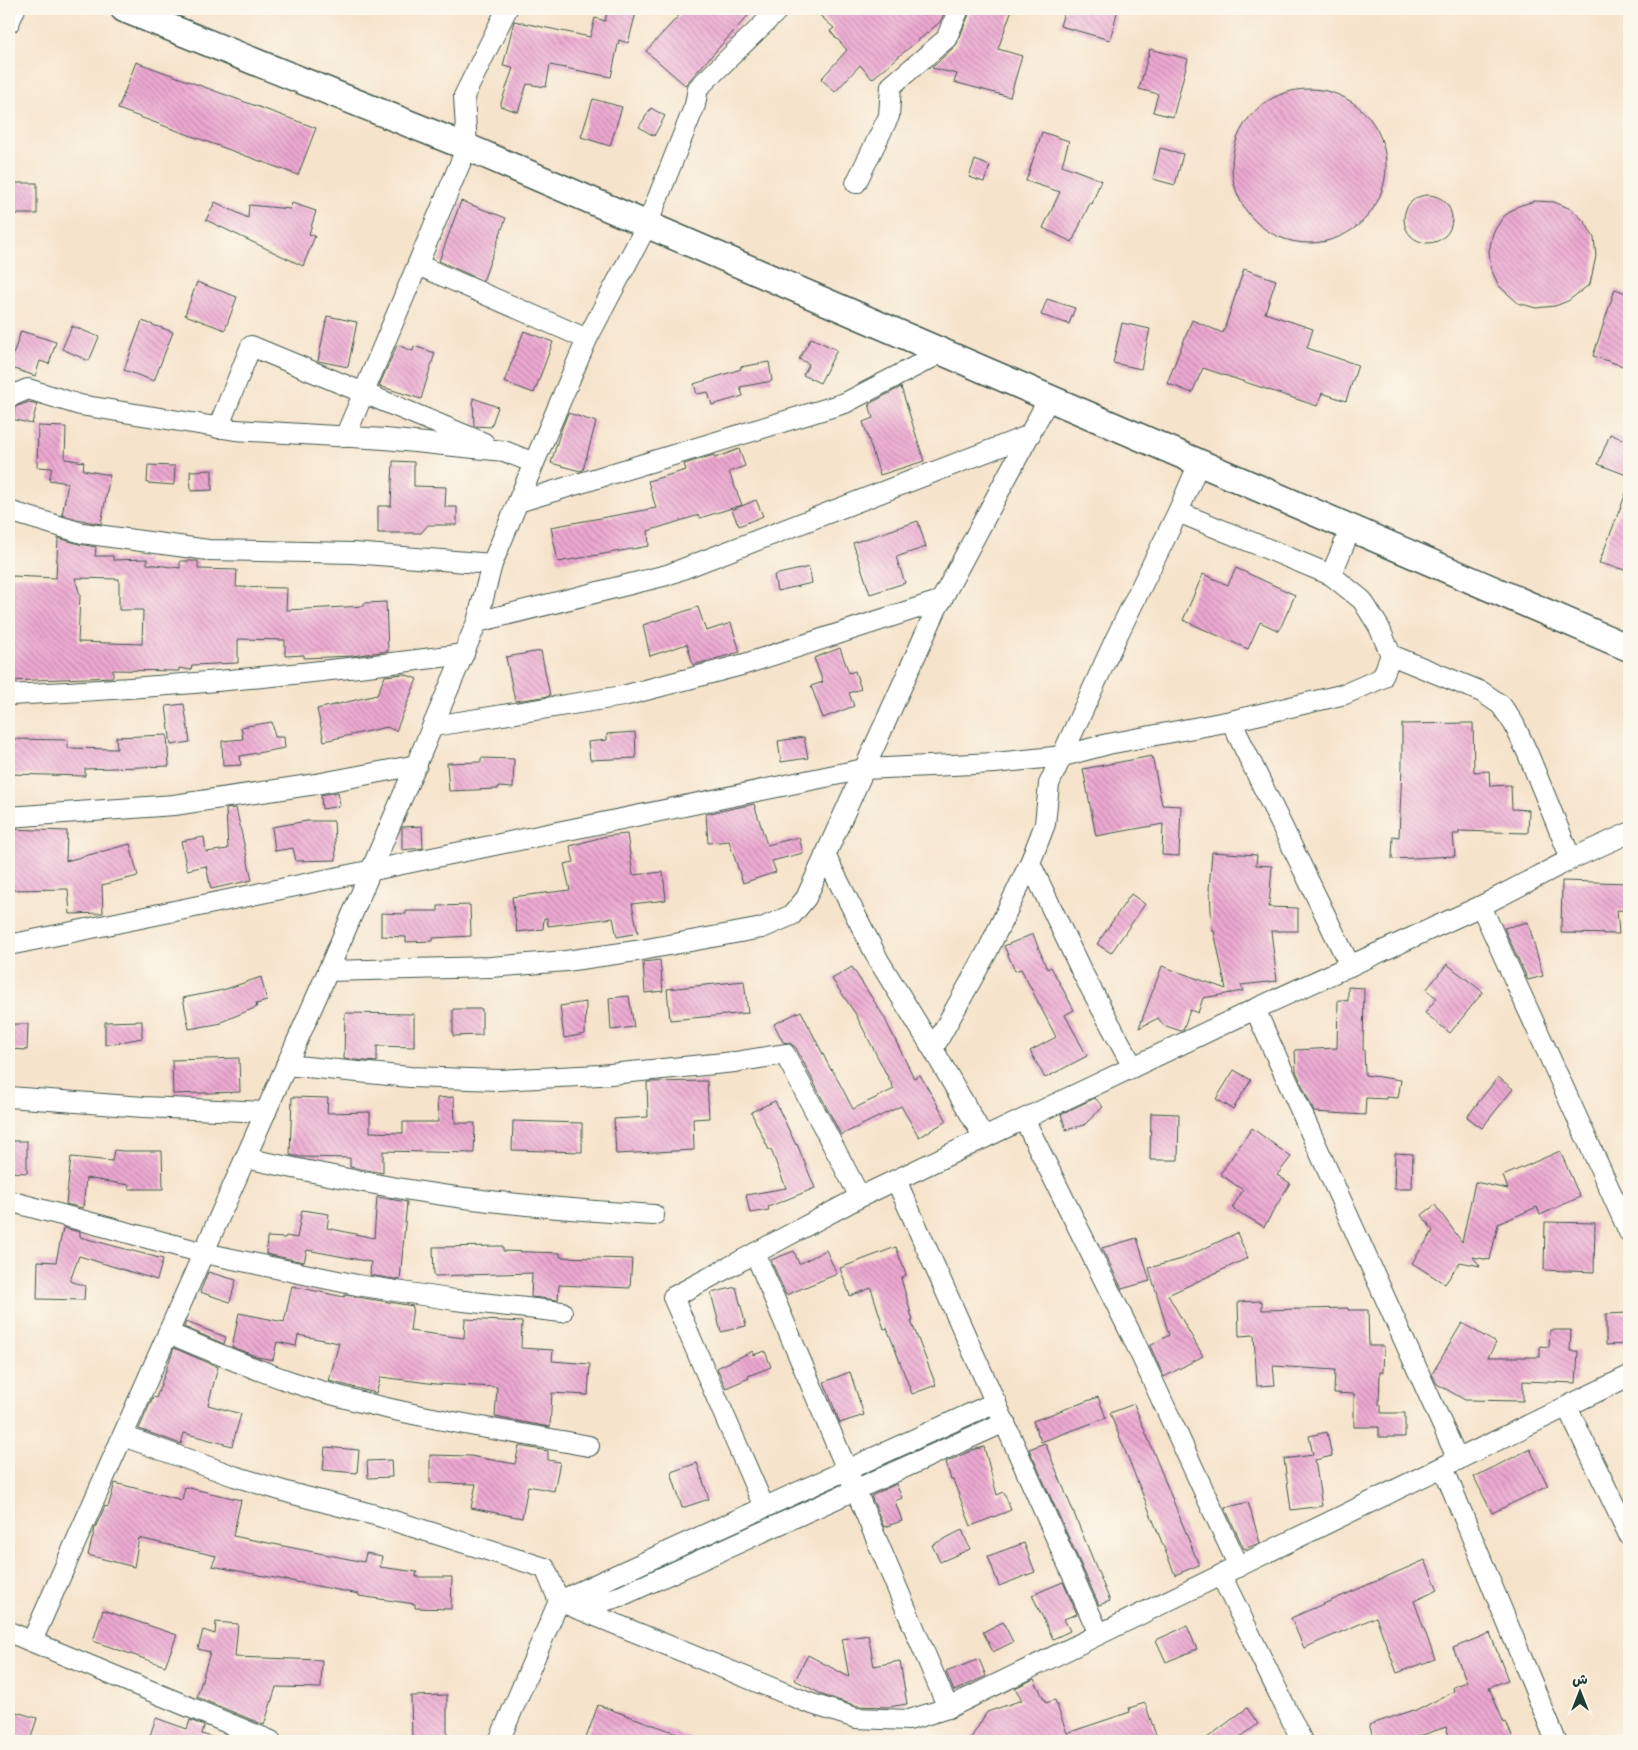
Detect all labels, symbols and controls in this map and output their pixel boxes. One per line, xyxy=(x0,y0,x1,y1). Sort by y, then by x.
north arrow xyxy=(1556,1668,1606,1718)
text: ش xyxy=(1572,1670,1588,1690)

